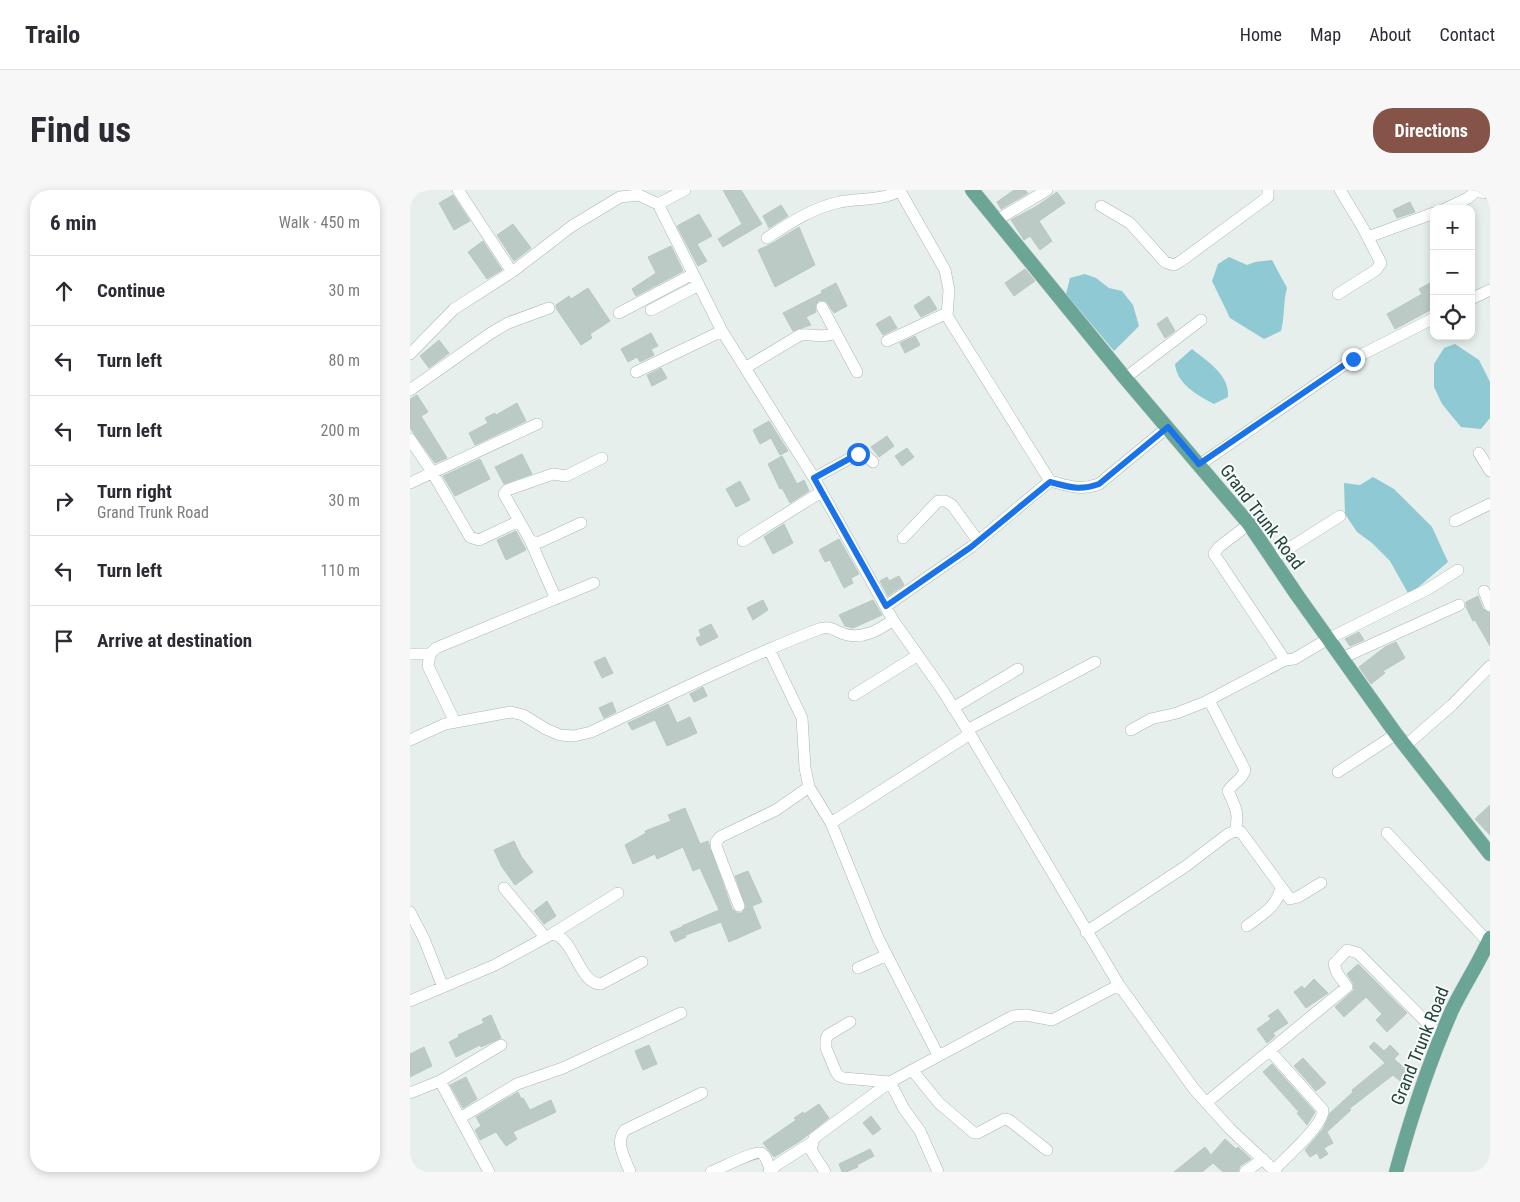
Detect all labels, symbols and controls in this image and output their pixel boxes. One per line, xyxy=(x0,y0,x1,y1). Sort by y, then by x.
text: Trailo xyxy=(25,21,80,49)
text: Home xyxy=(1240,24,1282,45)
text: Map xyxy=(1310,24,1341,45)
text: About xyxy=(1369,24,1411,45)
text: Contact xyxy=(1439,24,1495,45)
button: Directions xyxy=(1373,108,1490,153)
text: Find us xyxy=(30,110,131,151)
map controls xyxy=(1430,205,1475,340)
button: + xyxy=(1430,205,1475,250)
text: 6 min xyxy=(50,211,97,235)
text: Walk · 450 m xyxy=(279,213,360,232)
button: − xyxy=(1430,250,1475,295)
icon: ahead xyxy=(50,277,78,305)
text: Continue xyxy=(97,279,165,302)
text: 30 m xyxy=(328,281,360,300)
button: locate xyxy=(1430,295,1475,340)
icon: left xyxy=(50,347,78,375)
route end xyxy=(1342,348,1365,371)
text: Turn left xyxy=(97,349,162,372)
text: 80 m xyxy=(328,351,360,370)
icon: left xyxy=(50,417,78,445)
text: Turn left xyxy=(97,419,162,442)
text: 200 m xyxy=(321,421,360,440)
route start xyxy=(847,443,870,466)
street label: Grand Trunk Road xyxy=(1216,460,1309,573)
text: Turn right xyxy=(97,480,172,503)
icon: right xyxy=(50,487,78,515)
text: 30 m xyxy=(328,491,360,510)
text: Grand Trunk Road xyxy=(97,503,209,522)
icon: left xyxy=(50,557,78,585)
text: Turn left xyxy=(97,559,162,582)
text: 110 m xyxy=(321,561,360,580)
icon: arrive xyxy=(50,627,78,655)
text: Arrive at destination xyxy=(97,629,252,652)
street label: Grand Trunk Road xyxy=(1386,984,1453,1108)

